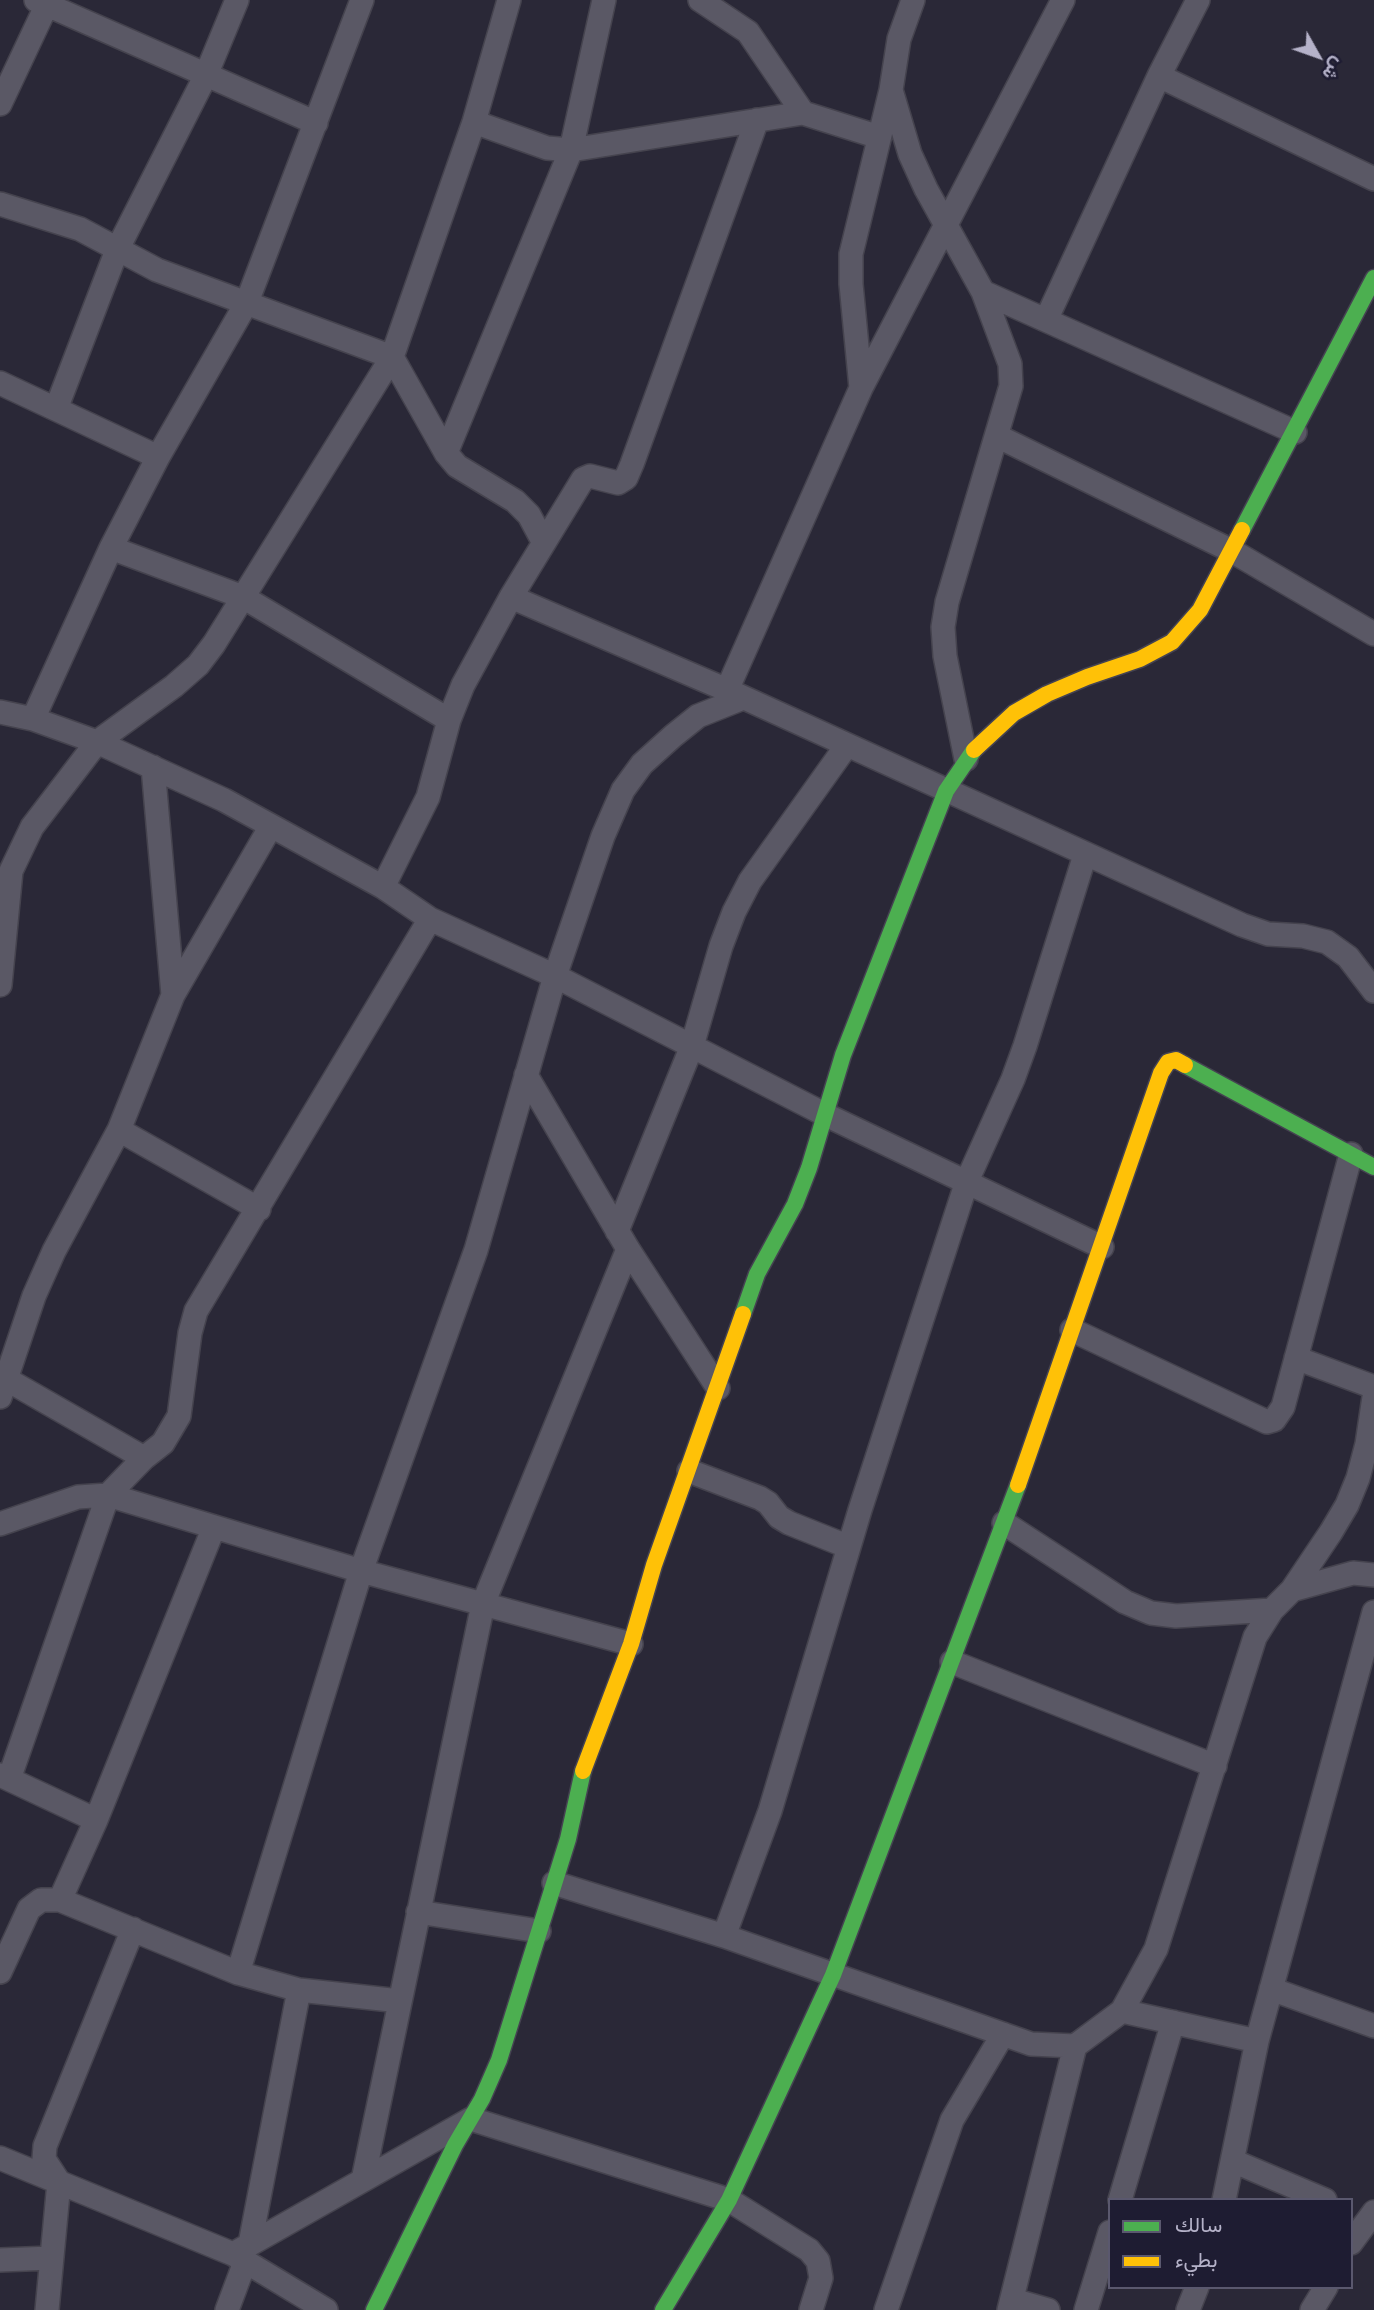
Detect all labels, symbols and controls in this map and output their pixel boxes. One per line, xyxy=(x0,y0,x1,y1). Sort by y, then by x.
north arrow xyxy=(1283,21,1353,91)
text: ش xyxy=(1318,53,1351,86)
legend xyxy=(1108,2198,1353,2289)
text: سالك xyxy=(1175,2211,1222,2238)
text: بطيء xyxy=(1175,2246,1218,2273)

